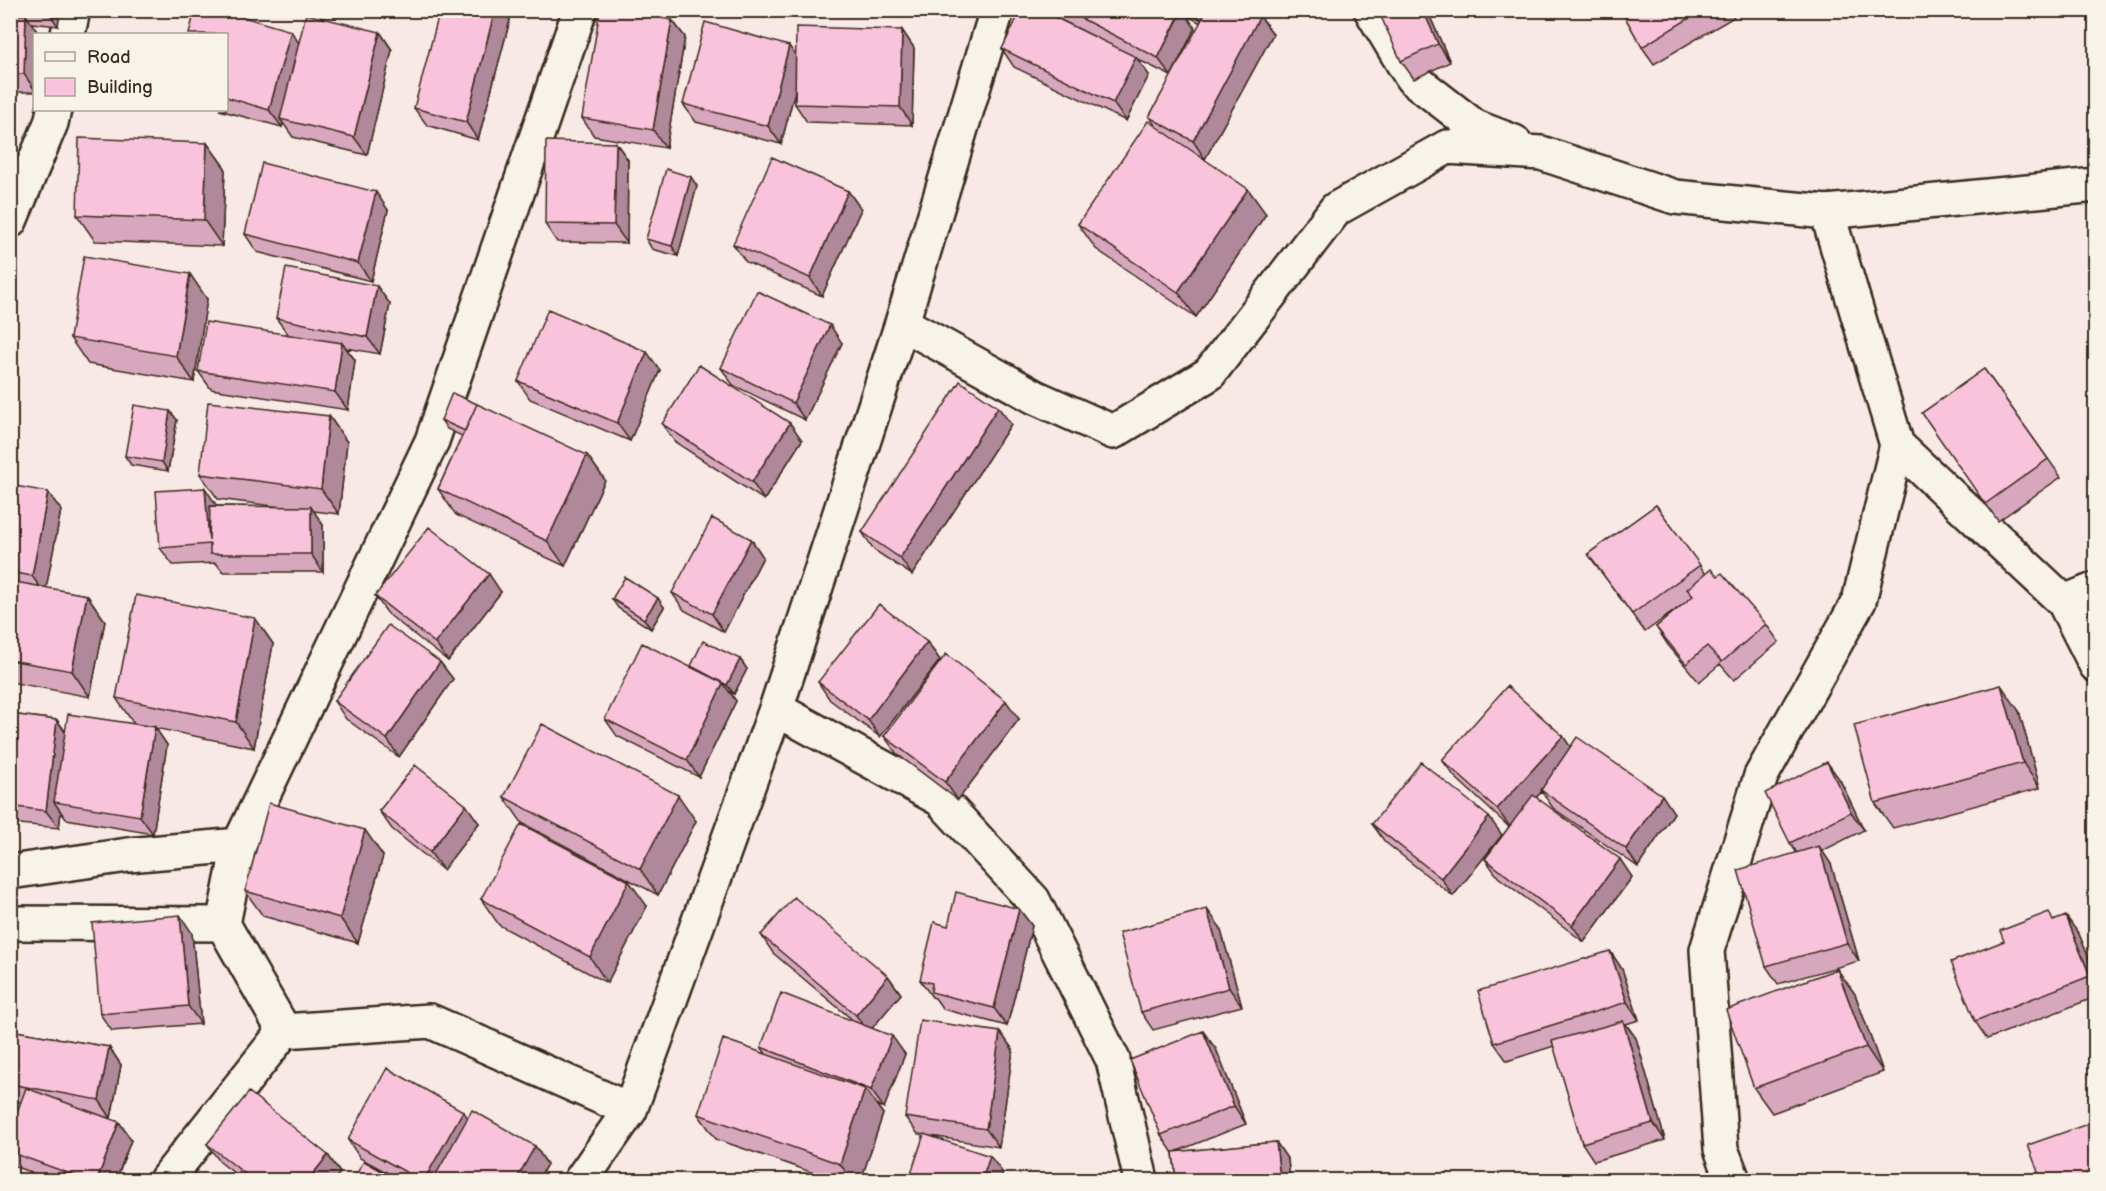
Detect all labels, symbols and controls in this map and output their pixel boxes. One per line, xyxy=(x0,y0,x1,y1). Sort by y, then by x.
legend xyxy=(33,33,228,111)
text: Road xyxy=(87,47,131,68)
text: Building xyxy=(87,77,153,98)

